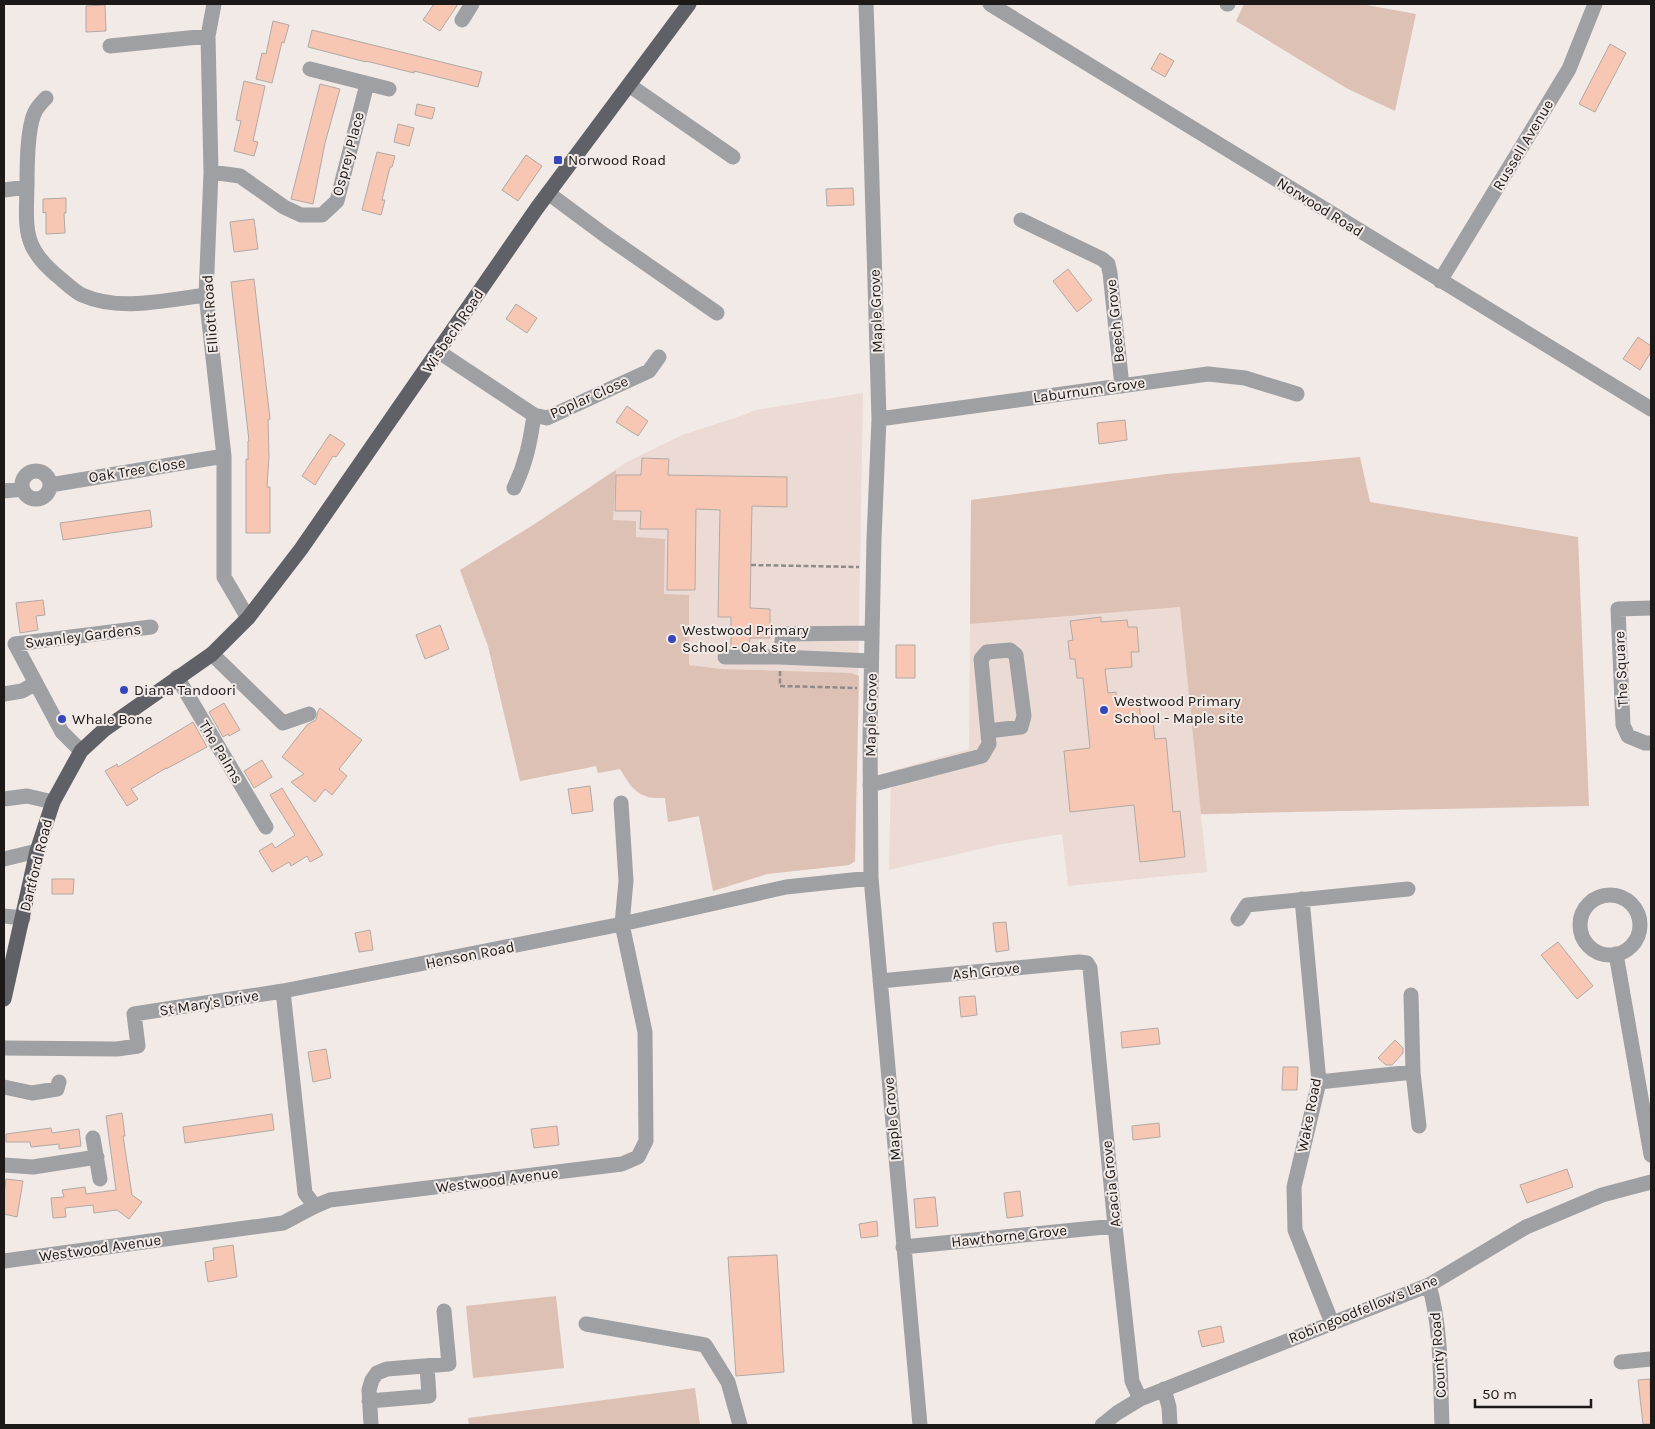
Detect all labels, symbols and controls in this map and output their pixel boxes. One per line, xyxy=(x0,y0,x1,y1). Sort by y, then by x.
street label: Russell Avenue xyxy=(1489,96,1557,194)
street label: Osprey Place xyxy=(328,110,368,198)
place label: Norwood Road xyxy=(568,151,666,169)
marker: Norwood Road xyxy=(552,154,564,166)
street label: Norwood Road xyxy=(1274,173,1366,241)
street label: Maple Grove xyxy=(866,269,886,353)
street label: Elliott Road xyxy=(198,274,222,354)
street label: Beech Grove xyxy=(1102,278,1128,364)
street label: Wisbech Road xyxy=(418,286,488,376)
street label: Poplar Close xyxy=(547,372,631,422)
street label: Laburnum Grove xyxy=(1032,373,1146,407)
street label: Oak Tree Close xyxy=(87,453,187,487)
street label: Swanley Gardens xyxy=(24,620,142,652)
place label: Westwood Primary School - Oak site xyxy=(682,621,809,656)
street label: The Square xyxy=(1610,631,1632,707)
marker: Westwood Primary School - Oak site xyxy=(666,633,678,645)
street label: Maple Grove xyxy=(861,673,881,757)
place label: Diana Tandoori xyxy=(134,681,236,699)
marker: Diana Tandoori xyxy=(118,684,130,696)
place label: Westwood Primary School - Maple site xyxy=(1114,692,1244,727)
marker: Westwood Primary School - Maple site xyxy=(1098,704,1110,716)
place label: Whale Bone xyxy=(72,710,152,728)
marker: Whale Bone xyxy=(56,713,68,725)
street label: The Palms xyxy=(195,717,247,787)
street label: Dartford Road xyxy=(16,817,56,913)
street label: Henson Road xyxy=(424,938,516,972)
street label: Ash Grove xyxy=(951,959,1021,983)
street label: St Mary's Drive xyxy=(158,986,260,1020)
street label: Wake Road xyxy=(1293,1076,1325,1154)
street label: Maple Grove xyxy=(879,1077,905,1161)
street label: Acacia Grove xyxy=(1097,1140,1125,1228)
street label: Westwood Avenue xyxy=(435,1164,559,1196)
street label: Hawthorne Grove xyxy=(950,1221,1068,1251)
street label: Westwood Avenue xyxy=(38,1231,162,1265)
street label: Robingoodfellow's Lane xyxy=(1286,1271,1440,1347)
street label: County Road xyxy=(1426,1311,1450,1399)
scale bar xyxy=(1475,1376,1591,1408)
text: 50 m xyxy=(1482,1385,1517,1403)

